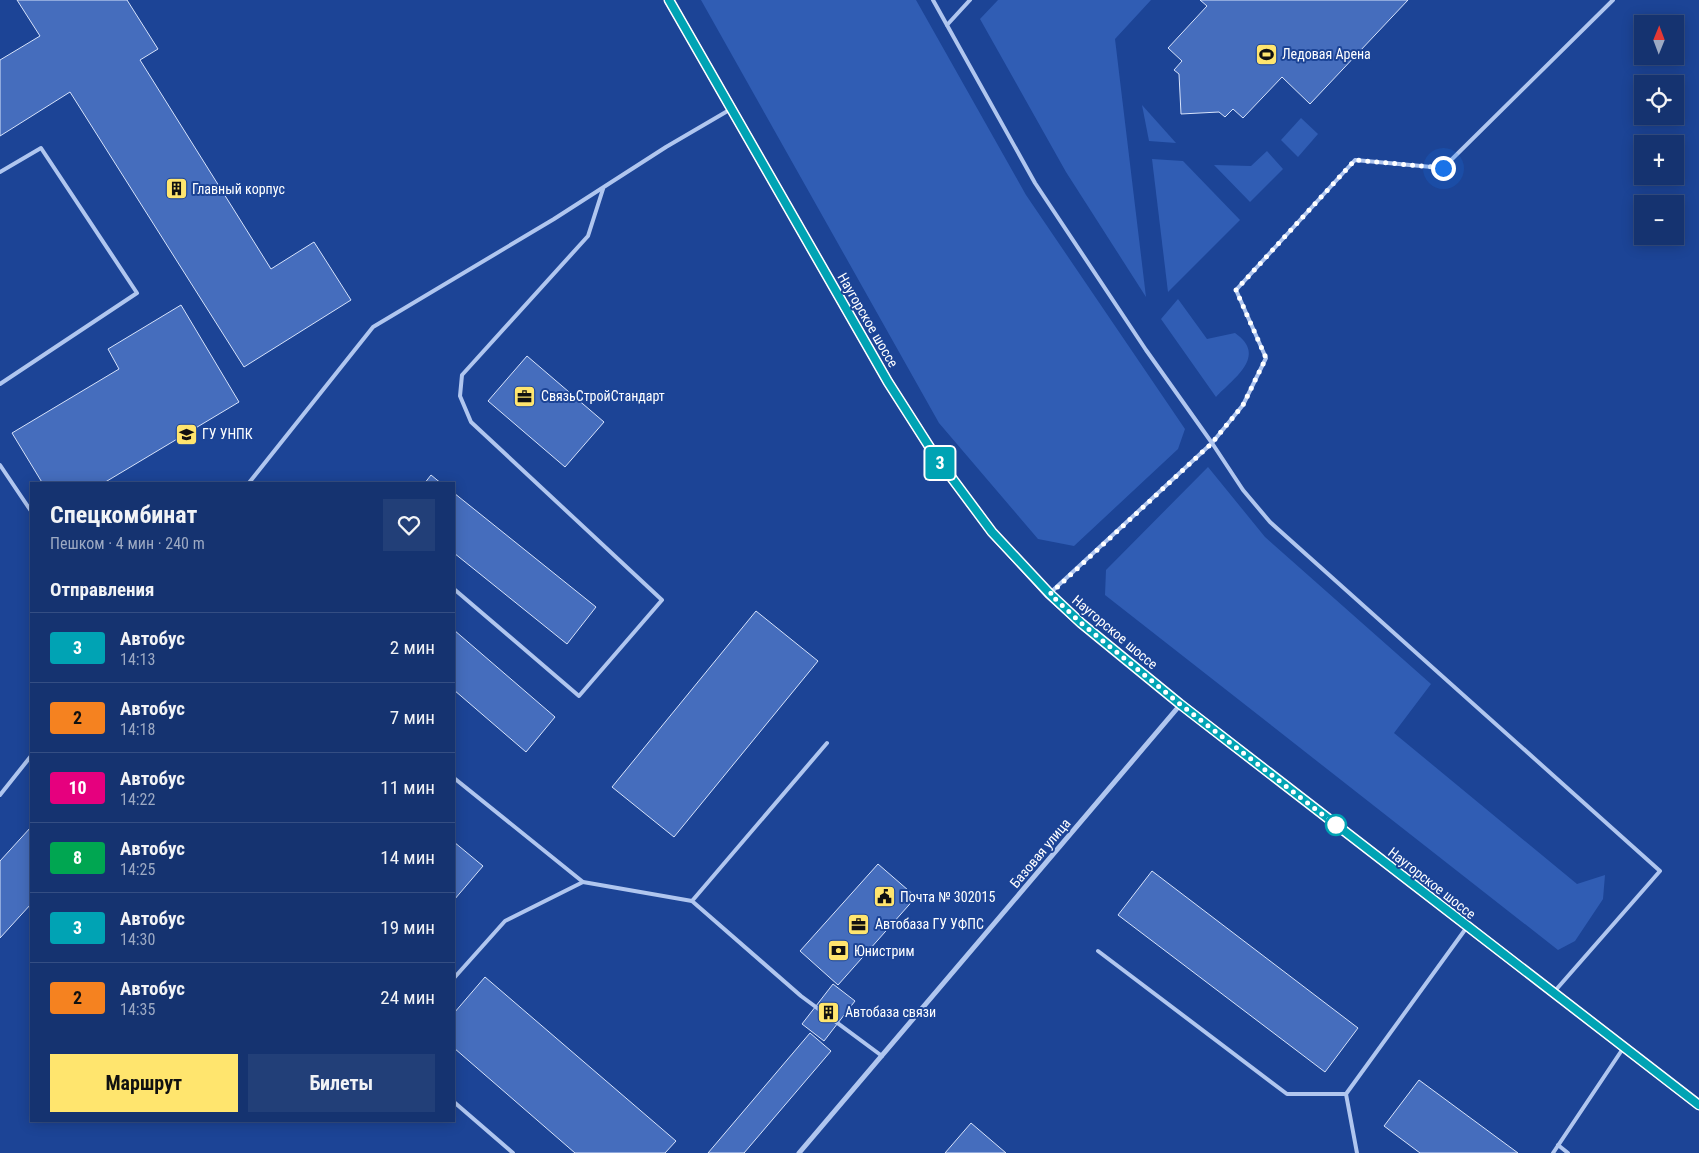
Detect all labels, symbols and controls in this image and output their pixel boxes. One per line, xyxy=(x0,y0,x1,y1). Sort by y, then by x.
north arrow xyxy=(1634,15,1684,65)
map controls xyxy=(1634,15,1684,245)
sports icon: Ледовая Арена xyxy=(1254,42,1278,66)
place label: Ледовая Арена xyxy=(1282,46,1371,62)
button: locate xyxy=(1634,75,1684,125)
button: + xyxy=(1634,135,1684,185)
your location xyxy=(1431,156,1456,181)
building icon: Главный корпус xyxy=(164,177,188,201)
place label: Главный корпус xyxy=(192,181,285,197)
button: − xyxy=(1634,195,1684,245)
street label: Наугорское шоссе xyxy=(834,270,902,370)
office icon: СвязьСтройСтандарт xyxy=(513,384,537,408)
place label: СвязьСтройСтандарт xyxy=(541,388,665,404)
school or university icon: ГУ УНПК xyxy=(174,422,198,446)
place label: ГУ УНПК xyxy=(202,426,253,442)
line badge: 3 xyxy=(924,447,956,479)
text: 3 xyxy=(935,452,945,473)
button: heart xyxy=(383,499,435,551)
text: Спецкомбинат xyxy=(50,501,197,529)
text: Пешком · 4 мин · 240 m xyxy=(50,534,205,553)
text: Отправления xyxy=(50,578,154,601)
street label: Наугорское шоссе xyxy=(1069,592,1161,673)
text: Автобус xyxy=(120,627,185,650)
text: 2 мин xyxy=(390,636,435,659)
text: 3 xyxy=(73,637,82,658)
text: 14:13 xyxy=(120,650,155,669)
text: Автобус xyxy=(120,697,185,720)
text: 7 мин xyxy=(390,706,435,729)
text: 2 xyxy=(73,707,82,728)
text: 14:18 xyxy=(120,720,155,739)
text: Автобус xyxy=(120,767,185,790)
text: 11 мин xyxy=(380,776,435,799)
text: 10 xyxy=(68,777,87,798)
text: 14:22 xyxy=(120,790,155,809)
unlabelled marker xyxy=(1325,814,1347,836)
street label: Базовая улица xyxy=(1006,815,1074,891)
text: Автобус xyxy=(120,837,185,860)
street label: Наугорское шоссе xyxy=(1385,844,1479,922)
text: 14 мин xyxy=(380,846,435,869)
text: 8 xyxy=(73,847,82,868)
text: 14:25 xyxy=(120,860,155,879)
public building icon: Почта № 302015 xyxy=(872,885,896,909)
place label: Почта № 302015 xyxy=(900,889,995,905)
text: Автобус xyxy=(120,907,185,930)
office icon: Автобаза ГУ УФПС xyxy=(847,912,871,936)
text: 19 мин xyxy=(380,916,435,939)
place label: Автобаза ГУ УФПС xyxy=(875,916,984,932)
text: 3 xyxy=(73,917,82,938)
text: 14:30 xyxy=(120,930,155,949)
bank icon: Юнистрим xyxy=(826,939,850,963)
place label: Юнистрим xyxy=(854,943,914,959)
text: Автобус xyxy=(120,977,185,1000)
text: 24 мин xyxy=(380,986,435,1009)
text: 2 xyxy=(73,987,82,1008)
text: 14:35 xyxy=(120,1000,155,1019)
building icon: Автобаза связи xyxy=(817,1000,841,1024)
place label: Автобаза связи xyxy=(845,1004,936,1020)
button: Маршрут xyxy=(50,1054,238,1112)
button: Билеты xyxy=(248,1054,435,1112)

